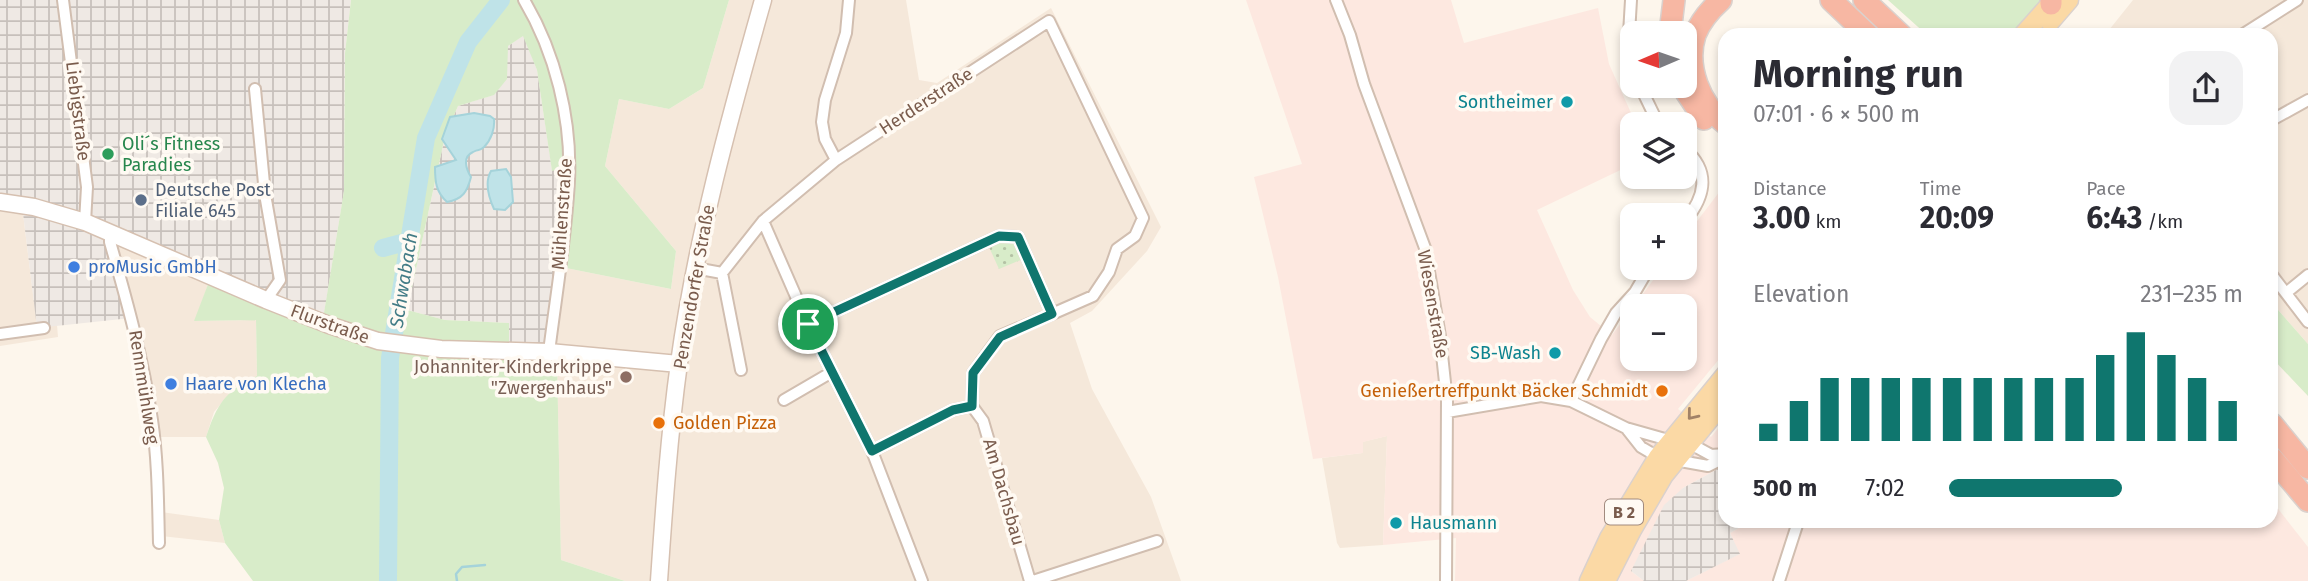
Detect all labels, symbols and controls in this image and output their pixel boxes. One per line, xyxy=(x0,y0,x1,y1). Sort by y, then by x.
north arrow xyxy=(1620,21,1698,98)
map controls xyxy=(1620,21,1697,371)
text: Morning run xyxy=(1753,51,1964,97)
button: share xyxy=(2169,51,2243,125)
street label: Liebigstraße xyxy=(61,60,95,162)
street label: Herderstraße xyxy=(875,63,977,139)
place label: Sontheimer xyxy=(1458,91,1553,113)
marker: Sontheimer xyxy=(1559,94,1575,110)
text: 07:01 · 6 × 500 m xyxy=(1753,100,1920,128)
button: layers xyxy=(1620,112,1697,189)
place label: Oli´s Fitness Paradies xyxy=(122,133,220,176)
marker: Oli´s Fitness Paradies xyxy=(100,146,116,162)
street label: Mühlenstraße xyxy=(547,157,577,271)
text: Distance xyxy=(1753,177,1827,200)
text: Time xyxy=(1920,177,1961,200)
text: Pace xyxy=(2086,177,2126,200)
place label: Deutsche Post Filiale 645 xyxy=(155,179,271,222)
marker: Deutsche Post Filiale 645 xyxy=(133,192,149,208)
text: 3.00 xyxy=(1753,200,1810,236)
text: 20:09 xyxy=(1920,200,1994,236)
text: 6:43 xyxy=(2086,200,2142,236)
street label: Penzendorfer Straße xyxy=(669,203,719,371)
button: + xyxy=(1620,203,1697,280)
text: km xyxy=(1810,210,1842,233)
text: /km xyxy=(2142,210,2183,233)
water label: Schwabach xyxy=(384,231,422,330)
street label: Wiesenstraße xyxy=(1413,248,1453,360)
place label: proMusic GmbH xyxy=(88,256,217,278)
marker: proMusic GmbH xyxy=(66,259,82,275)
text: Elevation xyxy=(1753,280,1849,308)
text: 231–235 m xyxy=(2140,280,2243,308)
pin xyxy=(778,294,838,354)
button: − xyxy=(1620,294,1697,371)
street label: Flurstraße xyxy=(287,300,373,348)
icon: arrive xyxy=(789,305,827,343)
street label: Rennmühlweg xyxy=(124,328,164,446)
place label: SB-Wash xyxy=(1470,342,1541,364)
marker: SB-Wash xyxy=(1547,345,1563,361)
place label: Johanniter-Kinderkrippe "Zwergenhaus" xyxy=(414,356,612,399)
marker: Johanniter-Kinderkrippe "Zwergenhaus" xyxy=(618,369,634,385)
place label: Haare von Klecha xyxy=(185,373,327,395)
marker: Haare von Klecha xyxy=(163,376,179,392)
place label: Genießertreffpunkt Bäcker Schmidt xyxy=(1360,380,1649,402)
marker: Genießertreffpunkt Bäcker Schmidt xyxy=(1654,383,1670,399)
one-way arrow xyxy=(1687,408,1700,420)
place label: Golden Pizza xyxy=(673,412,777,434)
marker: Golden Pizza xyxy=(651,415,667,431)
street label: Am Dachsbau xyxy=(978,436,1030,548)
text: 500 m xyxy=(1753,474,1817,502)
text: 7:02 xyxy=(1865,474,1905,502)
road number: B 2 xyxy=(1605,499,1643,524)
place label: Hausmann xyxy=(1410,512,1497,534)
marker: Hausmann xyxy=(1388,515,1404,531)

